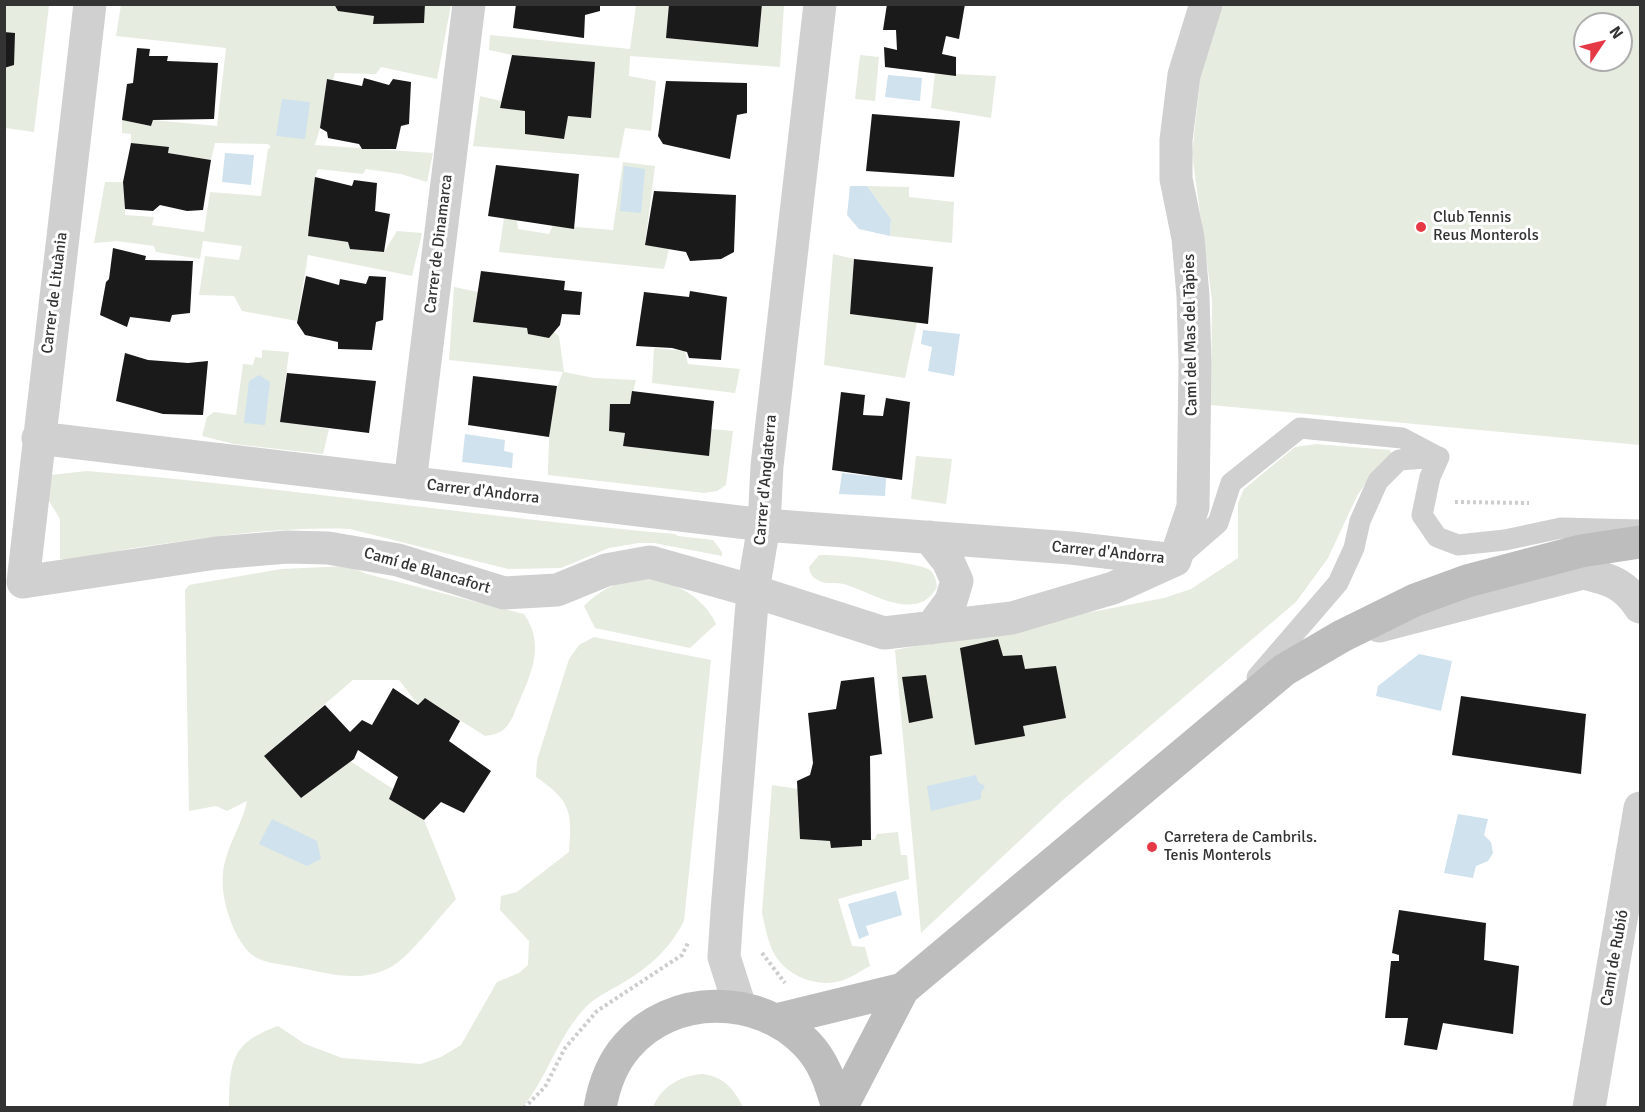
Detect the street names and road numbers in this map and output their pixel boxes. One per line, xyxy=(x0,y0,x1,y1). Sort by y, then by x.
street label: Carrer de Dinamarca xyxy=(421,173,457,315)
street label: Carrer de Lituània xyxy=(38,231,72,355)
street label: Camí del Mas del Tàpies xyxy=(1180,254,1202,416)
street label: Carrer d'Anglaterra xyxy=(751,414,781,546)
street label: Carrer d'Andorra xyxy=(426,476,540,508)
street label: Carrer d'Andorra xyxy=(1051,538,1165,568)
street label: Camí de Blancafort xyxy=(362,544,492,598)
street label: Camí de Rubió xyxy=(1597,908,1633,1008)

